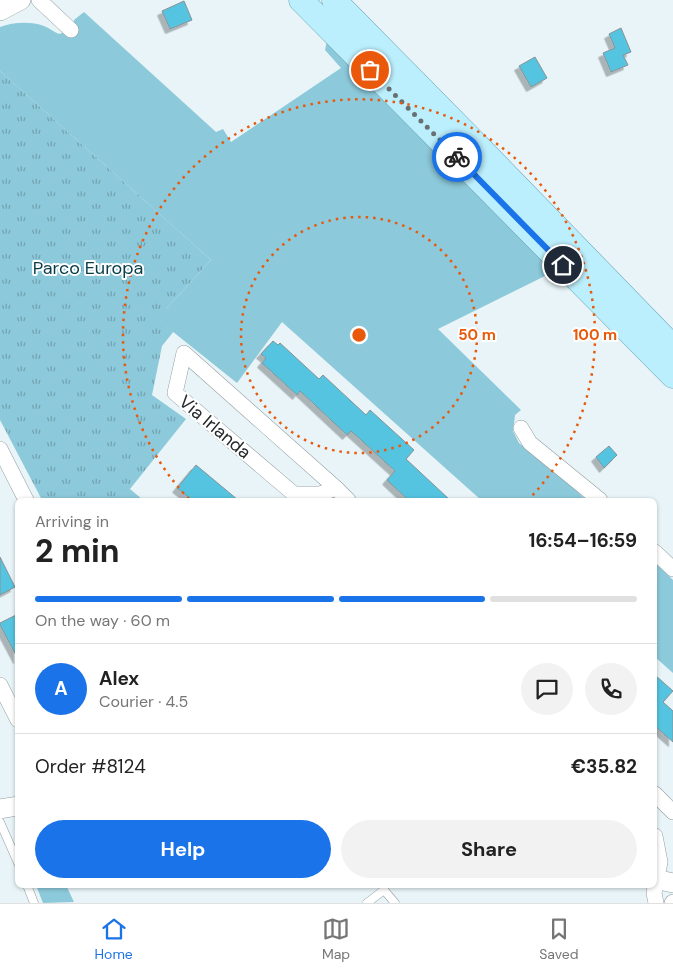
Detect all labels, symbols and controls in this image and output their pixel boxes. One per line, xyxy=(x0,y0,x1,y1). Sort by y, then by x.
pin xyxy=(349,49,391,91)
icon: bag xyxy=(356,56,384,84)
courier xyxy=(432,132,482,182)
icon: bike xyxy=(443,143,471,171)
pin xyxy=(542,244,584,286)
icon: home xyxy=(549,251,577,279)
park label: Parco Europa xyxy=(33,256,143,280)
text: 50 m xyxy=(458,325,496,345)
text: 100 m xyxy=(573,325,617,345)
centre of rings xyxy=(350,326,368,344)
street label: Via Irlanda xyxy=(174,390,256,464)
text: Arriving in xyxy=(35,511,109,532)
text: 16:54–16:59 xyxy=(529,528,637,553)
text: 2 min xyxy=(35,530,120,572)
text: On the way · 60 m xyxy=(35,610,170,631)
button: chat xyxy=(521,663,573,715)
button: phone xyxy=(585,663,637,715)
text: Alex xyxy=(99,666,139,691)
text: A xyxy=(54,676,68,701)
text: Courier · 4.5 xyxy=(99,691,188,712)
text: Order #8124 xyxy=(35,754,146,779)
text: €35.82 xyxy=(571,754,637,779)
button: Help xyxy=(35,820,331,878)
button: Share xyxy=(341,820,637,878)
tab: Home xyxy=(95,915,133,963)
tab: Map xyxy=(322,915,350,963)
tab: Saved xyxy=(539,915,578,963)

